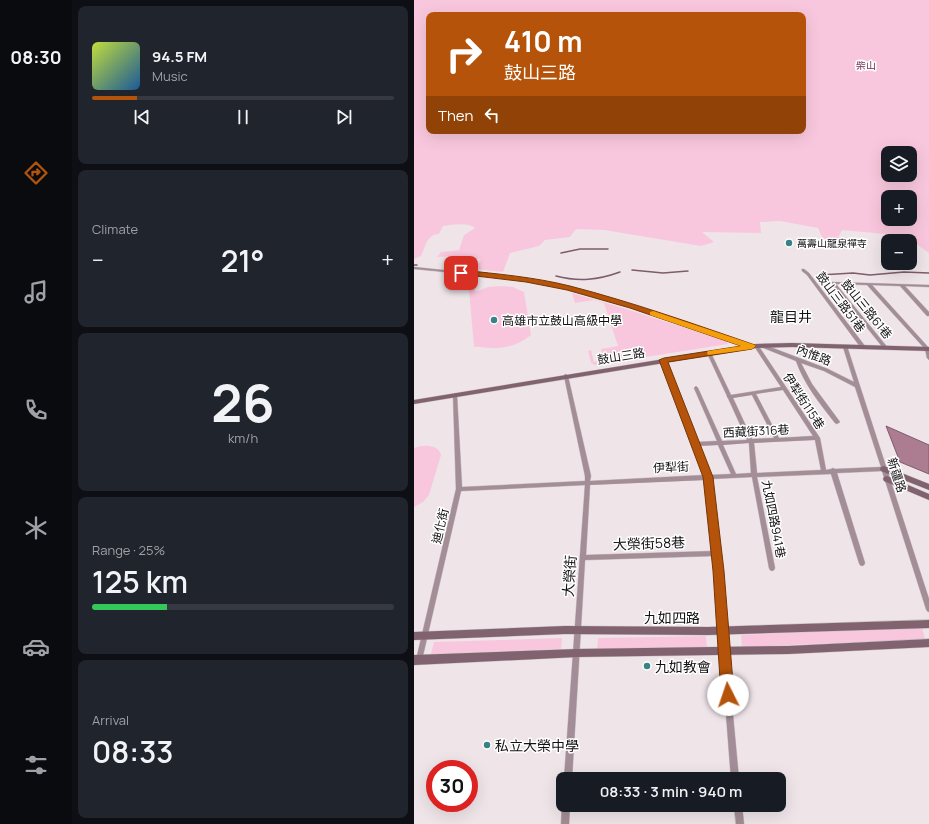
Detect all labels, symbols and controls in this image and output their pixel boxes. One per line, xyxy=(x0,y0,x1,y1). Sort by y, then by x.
text: 410 m xyxy=(504,22,583,60)
icon: right xyxy=(438,28,490,80)
text: 08:30 xyxy=(10,45,62,69)
text: 94.5 FM xyxy=(152,46,207,67)
park label: 柴山 xyxy=(856,58,876,72)
text: 鼓山三路 xyxy=(504,60,576,84)
text: Music xyxy=(152,67,188,85)
icon: left xyxy=(481,104,503,126)
text: Then xyxy=(438,105,473,126)
icon: previous xyxy=(131,106,153,128)
icon: pause xyxy=(232,106,254,128)
icon: next xyxy=(333,106,355,128)
map controls xyxy=(881,146,917,270)
button: layers xyxy=(881,146,917,182)
icon: directions xyxy=(22,159,50,187)
button: + xyxy=(881,190,917,226)
text: Climate xyxy=(92,220,138,238)
button: − xyxy=(881,234,917,270)
place label: 萬壽山龍泉禪寺 xyxy=(797,236,867,250)
marker: 萬壽山龍泉禪寺 xyxy=(784,238,794,248)
text: 21° xyxy=(221,240,264,281)
text: − xyxy=(92,245,104,275)
text: + xyxy=(381,245,394,275)
pin xyxy=(444,256,478,290)
icon: arrive xyxy=(450,262,472,284)
street label: 鼓山三路51巷 xyxy=(813,268,869,336)
street label: 鼓山三路61巷 xyxy=(838,276,896,342)
icon: music xyxy=(22,278,50,306)
district label: 龍目井 xyxy=(770,307,812,326)
place label: 高雄市立鼓山高級中學 xyxy=(502,312,622,329)
marker: 高雄市立鼓山高級中學 xyxy=(489,315,499,325)
street label: 內惟路 xyxy=(794,341,834,369)
street label: 鼓山三路 xyxy=(596,344,646,368)
text: 26 xyxy=(211,367,275,438)
street label: 伊犁街115巷 xyxy=(779,369,829,433)
icon: phone xyxy=(22,396,50,424)
street label: 西藏街316巷 xyxy=(722,421,790,441)
text: km/h xyxy=(228,429,258,447)
street label: 新疆路 xyxy=(883,455,911,495)
street label: 伊犁街 xyxy=(653,458,689,476)
street label: 九如四路941巷 xyxy=(758,479,790,559)
street label: 迪化街 xyxy=(428,507,452,545)
icon: climate xyxy=(22,514,50,542)
street label: 大榮街58巷 xyxy=(613,532,685,554)
text: Range · 25% xyxy=(92,541,165,559)
street label: 大榮街 xyxy=(558,554,580,598)
text: 125 km xyxy=(92,561,188,602)
street label: 九如四路 xyxy=(644,608,700,627)
icon: car xyxy=(22,633,50,661)
place label: 九如教會 xyxy=(655,657,711,676)
marker: 九如教會 xyxy=(642,661,652,671)
position arrow xyxy=(707,674,749,716)
text: Arrival xyxy=(92,711,129,729)
text: 08:33 xyxy=(92,731,173,772)
place label: 私立大榮中學 xyxy=(495,736,579,755)
marker: 私立大榮中學 xyxy=(482,740,492,750)
icon: filters xyxy=(22,751,50,779)
speed limit sign: 30 xyxy=(426,760,478,812)
text: 08:33 · 3 min · 940 m xyxy=(600,781,742,802)

